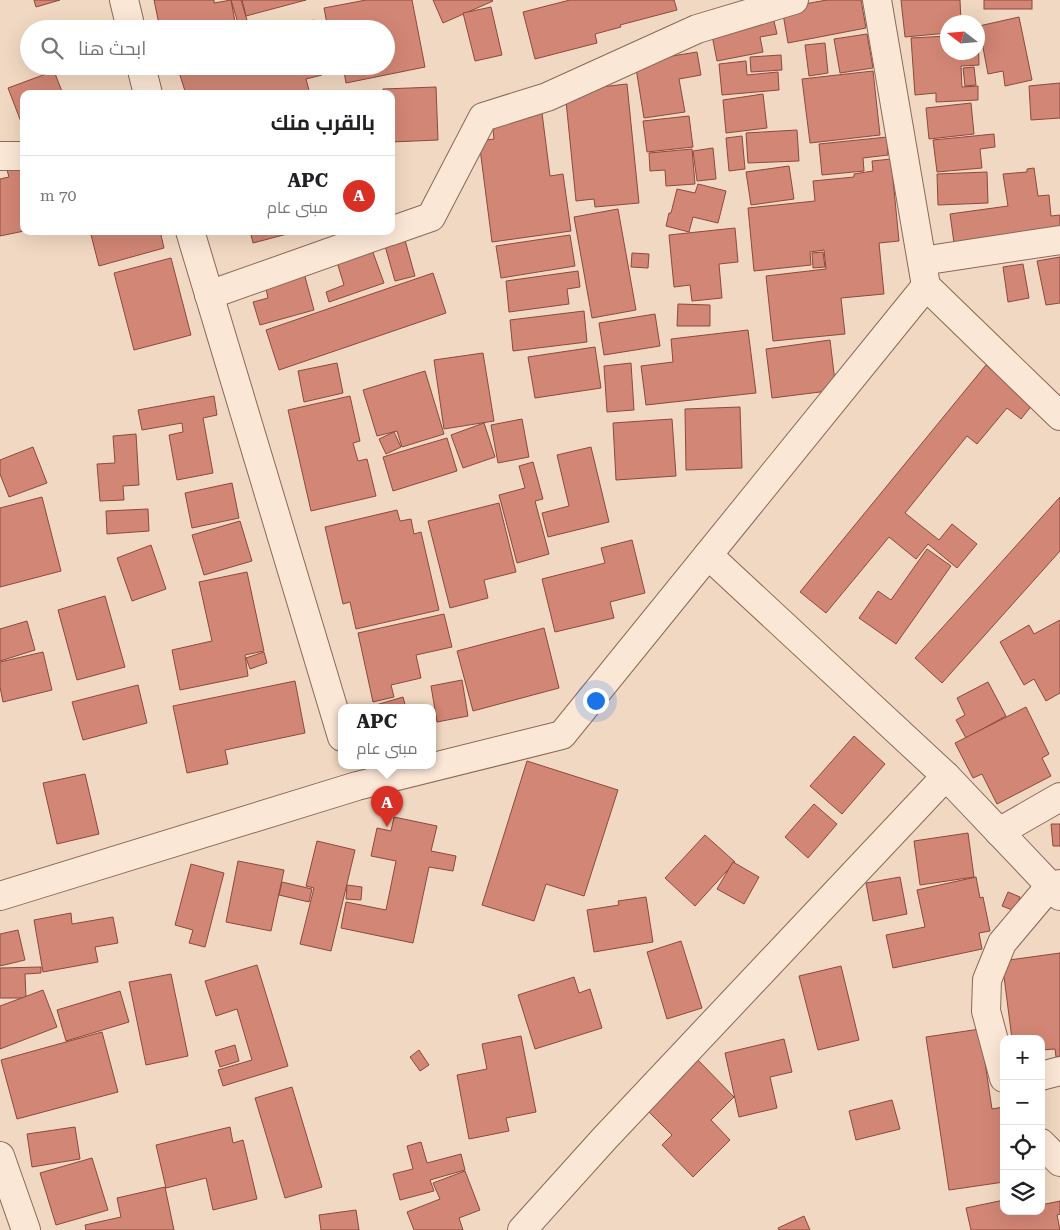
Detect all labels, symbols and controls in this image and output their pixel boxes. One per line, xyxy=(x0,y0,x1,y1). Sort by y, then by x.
north arrow xyxy=(940,15,985,60)
search box xyxy=(20,20,395,75)
icon: search xyxy=(38,34,66,62)
text: ابحث هنا xyxy=(78,37,146,60)
text: بالقرب منك xyxy=(271,111,375,135)
text: APC xyxy=(287,169,328,192)
text: 70 m xyxy=(40,186,77,205)
text: A xyxy=(353,186,365,205)
text: مبنى عام xyxy=(267,198,328,217)
your location xyxy=(583,688,609,714)
popup xyxy=(338,704,436,769)
text: APC xyxy=(356,710,397,733)
text: مبنى عام xyxy=(356,739,418,758)
pin: A xyxy=(371,786,403,827)
map controls xyxy=(1000,1035,1045,1215)
button: + xyxy=(1000,1035,1045,1080)
button: − xyxy=(1000,1080,1045,1125)
button: locate xyxy=(1000,1125,1045,1170)
button: layers xyxy=(1000,1170,1045,1215)

